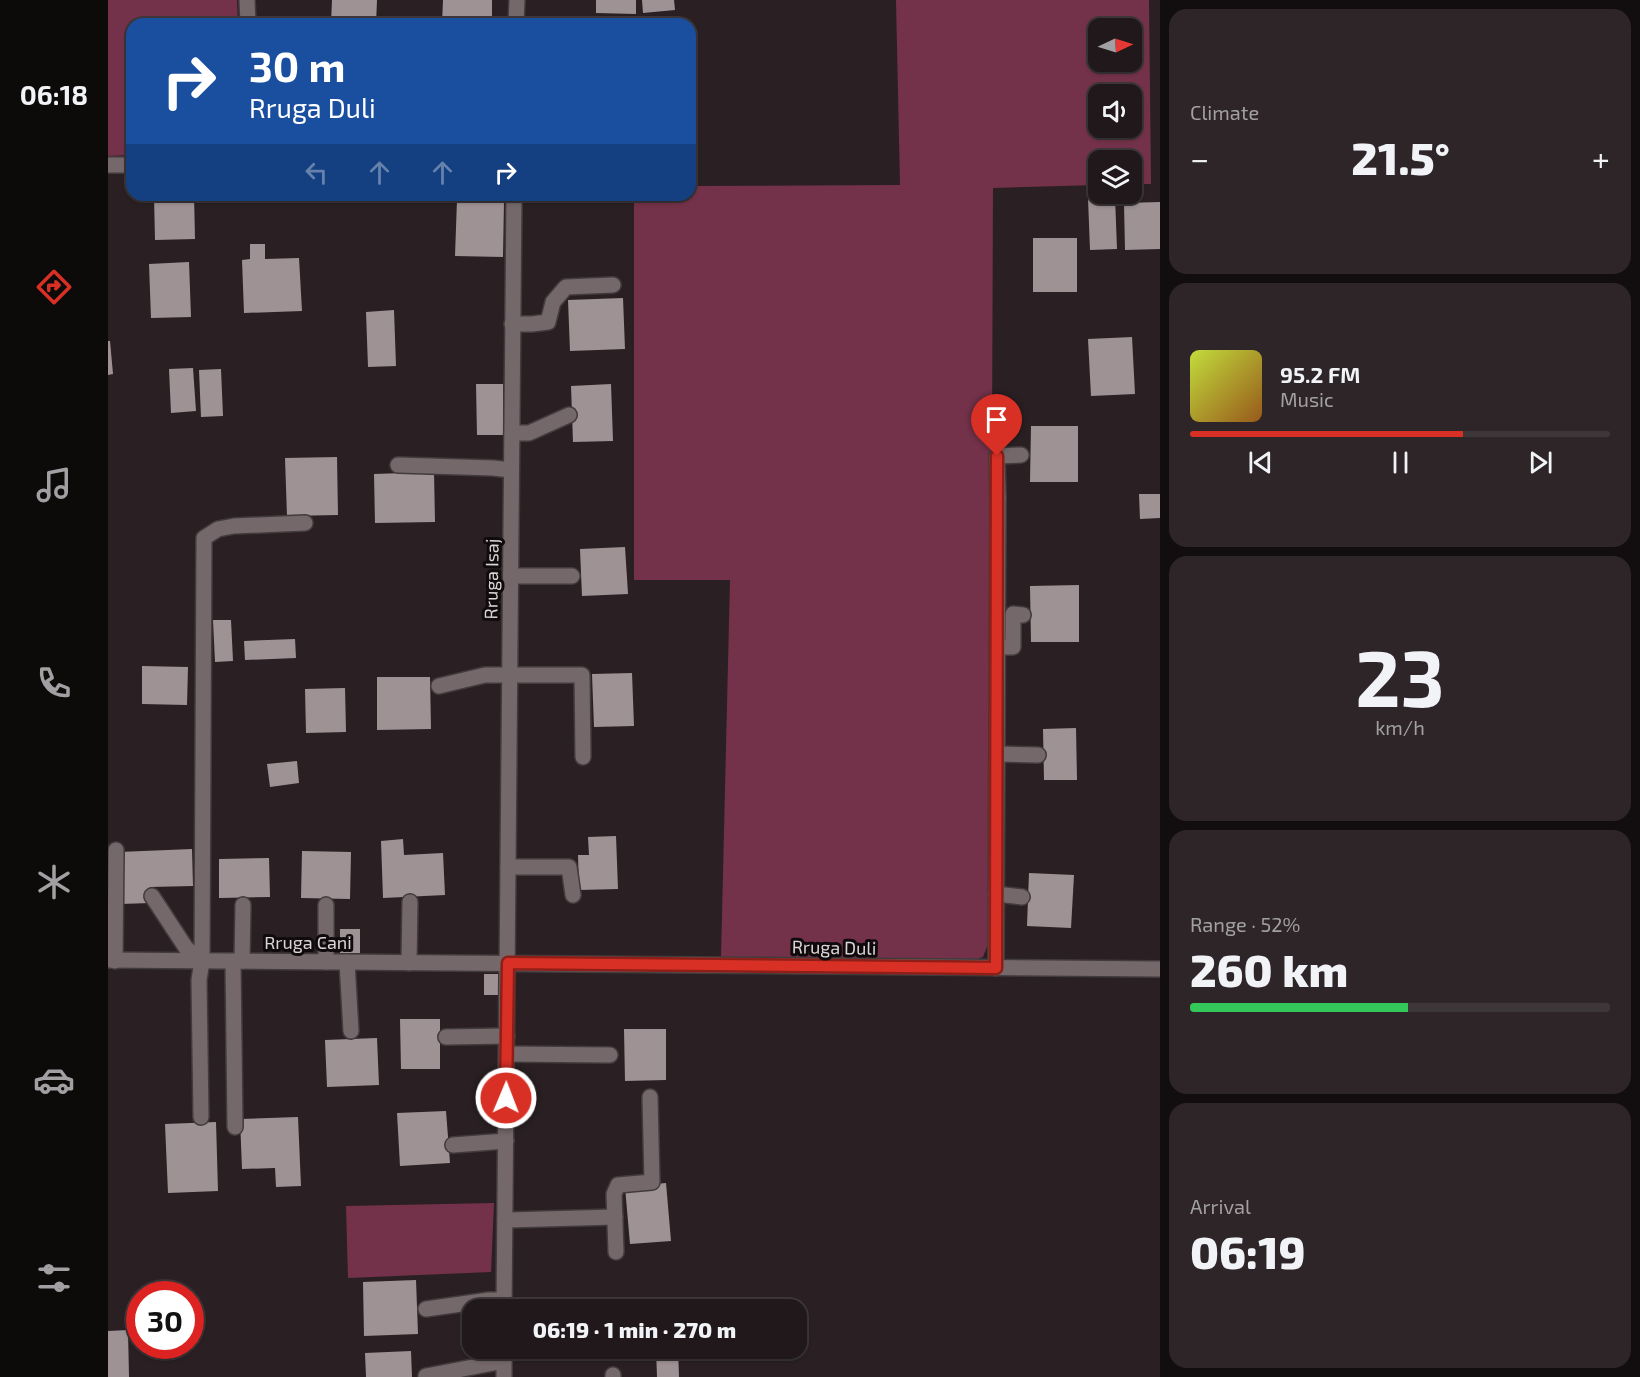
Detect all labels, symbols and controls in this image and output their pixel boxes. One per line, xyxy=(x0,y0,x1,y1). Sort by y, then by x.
north arrow xyxy=(1088,18,1142,72)
map controls xyxy=(1088,18,1142,204)
text: 30 m xyxy=(249,40,345,90)
icon: right xyxy=(150,42,228,120)
text: 06:18 xyxy=(20,78,88,110)
button: sound xyxy=(1088,84,1142,138)
text: Rruga Duli xyxy=(249,91,376,123)
text: Climate xyxy=(1190,100,1259,124)
text: 21.5° xyxy=(1351,130,1450,184)
text: − xyxy=(1190,138,1209,178)
text: + xyxy=(1592,138,1610,178)
button: layers xyxy=(1088,150,1142,204)
icon: left xyxy=(300,156,333,189)
icon: ahead xyxy=(363,156,396,189)
icon: ahead xyxy=(426,156,459,189)
icon: right xyxy=(489,156,522,189)
icon: directions xyxy=(33,266,75,308)
text: 95.2 FM xyxy=(1280,361,1360,387)
text: Music xyxy=(1280,387,1334,411)
pin xyxy=(971,394,1022,456)
icon: arrive xyxy=(980,403,1013,436)
icon: previous xyxy=(1244,446,1277,479)
icon: pause xyxy=(1384,446,1417,479)
icon: next xyxy=(1524,446,1557,479)
icon: music xyxy=(33,464,75,506)
street label: Rruga Isaj xyxy=(479,538,503,620)
text: 23 xyxy=(1355,629,1445,723)
icon: phone xyxy=(33,662,75,704)
text: km/h xyxy=(1375,715,1425,739)
icon: climate xyxy=(33,861,75,903)
text: Range · 52% xyxy=(1190,912,1300,936)
street label: Rruga Cani xyxy=(264,931,352,953)
street label: Rruga Duli xyxy=(792,935,876,959)
text: 260 km xyxy=(1190,942,1348,996)
icon: car xyxy=(33,1059,75,1101)
position arrow xyxy=(474,1066,538,1130)
text: Arrival xyxy=(1190,1194,1251,1218)
text: 06:19 xyxy=(1190,1224,1305,1278)
icon: filters xyxy=(33,1257,75,1299)
speed limit sign: 30 xyxy=(126,1281,204,1359)
text: 06:19 · 1 min · 270 m xyxy=(533,1316,736,1342)

